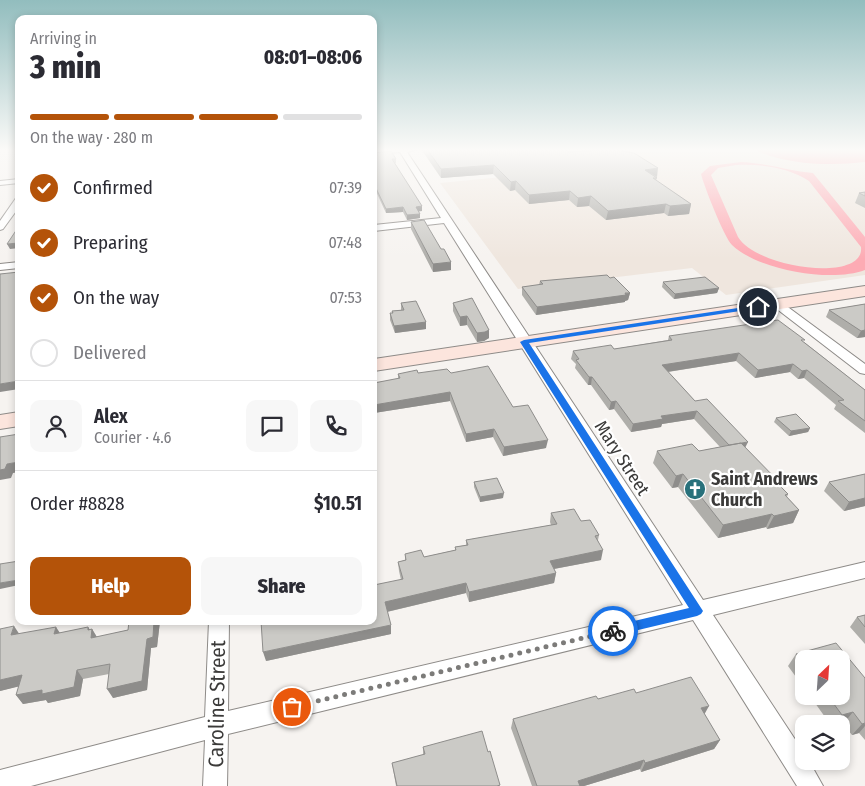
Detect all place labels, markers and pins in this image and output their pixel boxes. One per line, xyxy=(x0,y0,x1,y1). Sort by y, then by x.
pin xyxy=(737,286,779,328)
place label: Saint Andrews Church xyxy=(711,468,818,511)
church icon: Saint Andrews Church xyxy=(683,477,707,501)
pin xyxy=(271,686,313,728)

